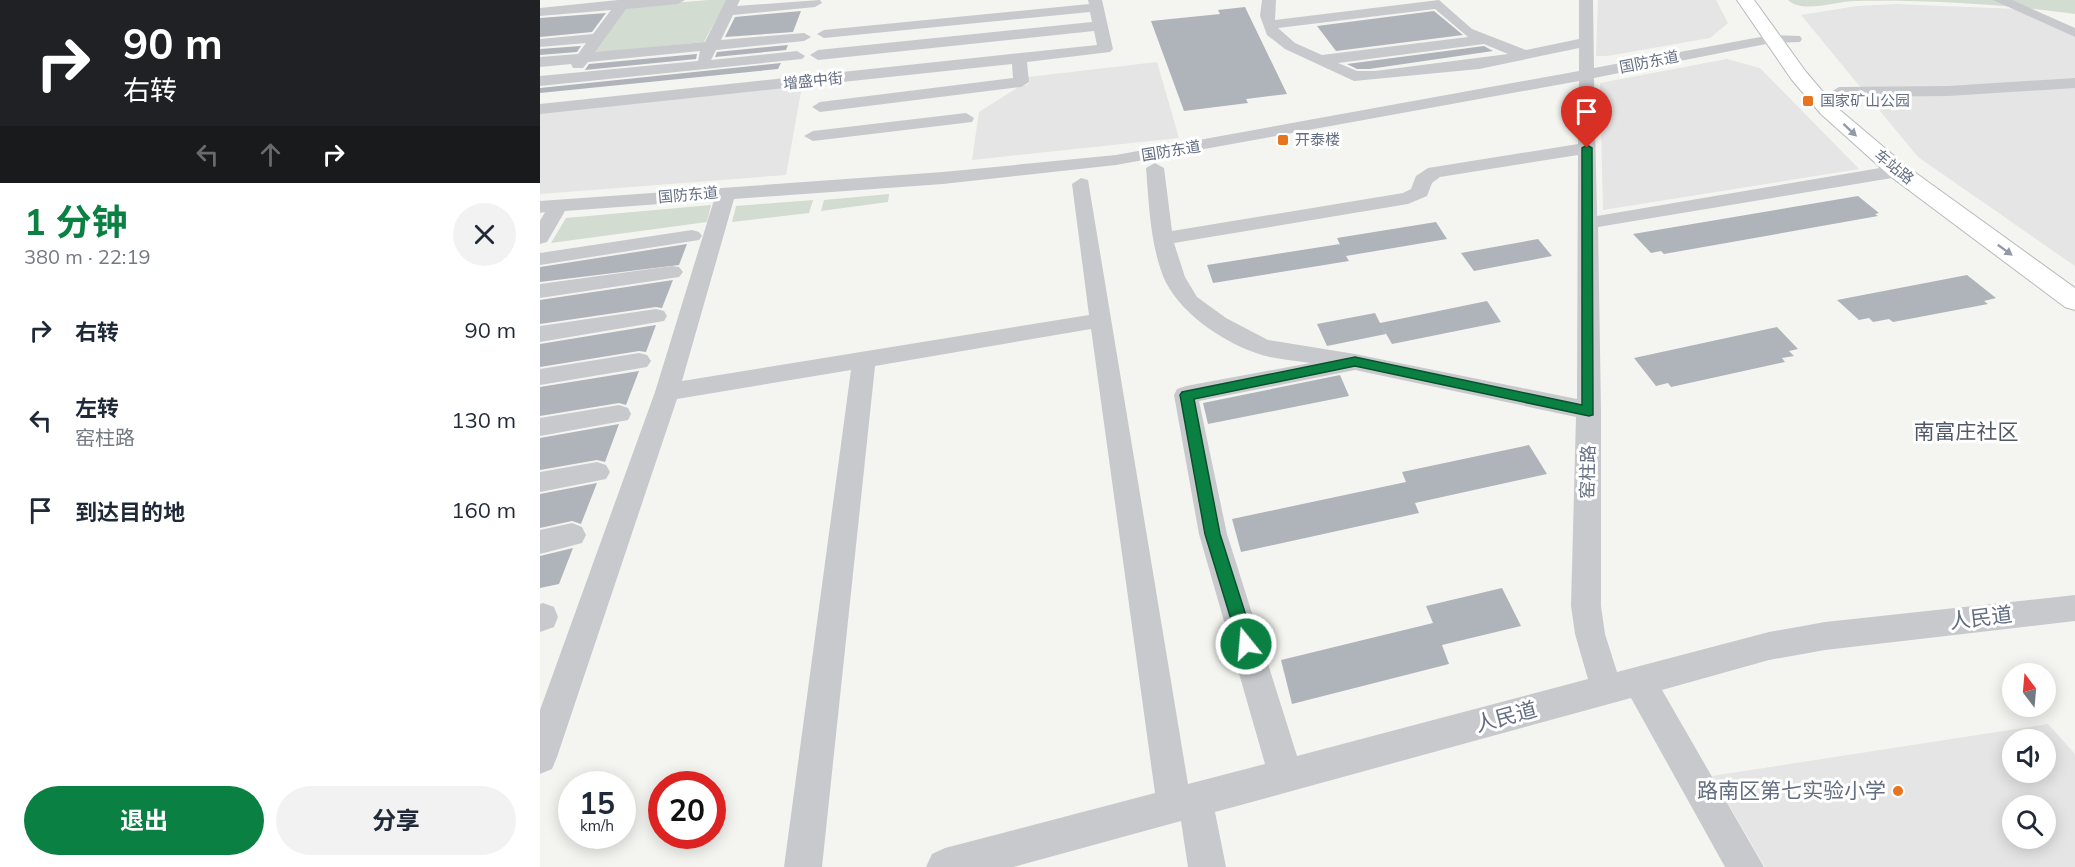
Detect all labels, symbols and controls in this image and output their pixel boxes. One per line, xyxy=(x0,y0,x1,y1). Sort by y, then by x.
text: 90 m xyxy=(123,17,223,70)
icon: right xyxy=(24,24,102,102)
street label: 国防东道 xyxy=(1618,46,1680,77)
street label: 增盛中街 xyxy=(782,68,844,93)
text: 右转 xyxy=(123,73,177,107)
pin xyxy=(1561,86,1612,148)
place label: 国家矿山公园 xyxy=(1820,91,1910,110)
marker: 国家矿山公园 xyxy=(1801,94,1815,108)
icon: arrive xyxy=(1570,95,1603,128)
one-way arrow xyxy=(1843,123,1857,137)
place label: 开泰楼 xyxy=(1295,130,1340,149)
marker: 开泰楼 xyxy=(1276,133,1290,147)
street label: 国防东道 xyxy=(1140,136,1202,165)
icon: left xyxy=(191,138,224,171)
icon: ahead xyxy=(254,138,287,171)
icon: right xyxy=(317,138,350,171)
street label: 车站路 xyxy=(1871,145,1918,188)
street label: 国防东道 xyxy=(657,182,719,207)
text: 1 分钟 xyxy=(24,199,127,244)
button: close xyxy=(453,203,516,266)
text: 380 m · 22:19 xyxy=(24,244,150,269)
one-way arrow xyxy=(1996,244,2012,256)
icon: right xyxy=(24,314,57,347)
text: 90 m xyxy=(465,316,516,344)
text: 右转 xyxy=(75,318,119,346)
text: 左转 xyxy=(75,394,119,422)
icon: left xyxy=(24,404,57,437)
text: 130 m xyxy=(451,406,516,434)
district label: 南富庄社区 xyxy=(1914,418,2019,444)
text: 窑柱路 xyxy=(75,425,135,450)
street label: 窑柱路 xyxy=(1576,445,1599,499)
icon: arrive xyxy=(24,494,57,527)
text: 160 m xyxy=(451,496,516,524)
text: 到达目的地 xyxy=(75,498,185,526)
street label: 人民道 xyxy=(1948,600,2014,634)
position arrow xyxy=(1214,612,1278,676)
north arrow xyxy=(2002,663,2056,717)
map controls xyxy=(2002,663,2056,849)
street label: 人民道 xyxy=(1472,695,1540,737)
button: sound xyxy=(2002,729,2056,783)
speed limit sign: 20 xyxy=(648,771,726,849)
place label: 路南区第七实验小学 xyxy=(1697,777,1886,803)
text: 15 xyxy=(579,784,615,822)
marker: 路南区第七实验小学 xyxy=(1891,784,1905,798)
button: 退出 xyxy=(24,786,264,855)
button: 分享 xyxy=(276,786,516,855)
button: search xyxy=(2002,795,2056,849)
text: km/h xyxy=(580,816,614,835)

